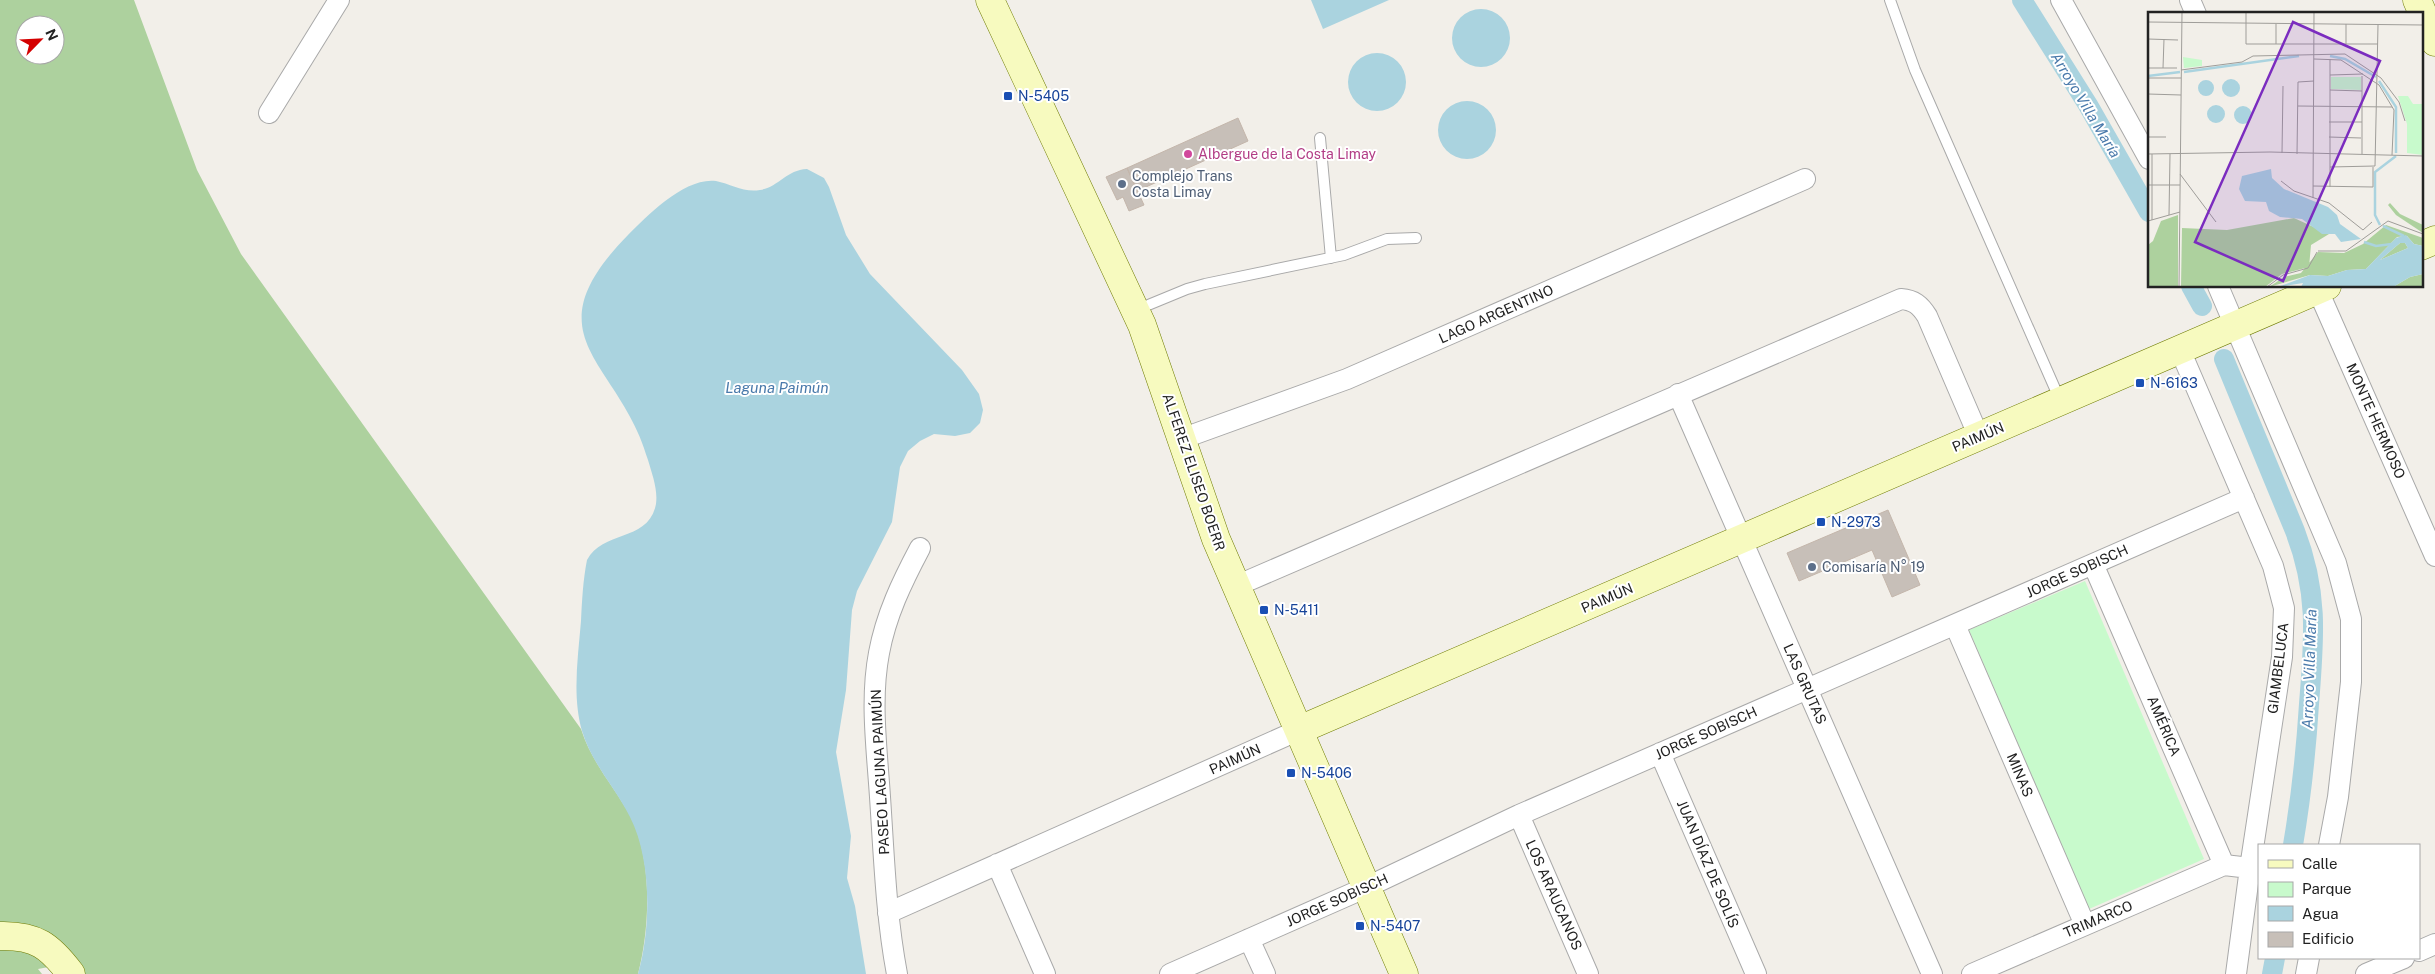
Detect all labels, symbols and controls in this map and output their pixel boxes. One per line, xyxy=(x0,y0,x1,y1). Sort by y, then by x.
inset map xyxy=(2148,12,2422,288)
north arrow xyxy=(15,15,65,65)
text: N xyxy=(42,26,61,43)
water label: Arroyo Villa María xyxy=(2048,49,2124,161)
place label: N-5405 xyxy=(1018,88,1069,104)
marker: N-5405 xyxy=(1002,90,1014,102)
place label: Albergue de la Costa Limay xyxy=(1198,146,1376,162)
marker: Albergue de la Costa Limay xyxy=(1182,148,1194,160)
place label: Complejo Trans Costa Limay xyxy=(1132,168,1233,200)
marker: Complejo Trans Costa Limay xyxy=(1116,178,1128,190)
street label: LAGO ARGENTINO xyxy=(1436,282,1556,346)
street label: MONTE HERMOSO xyxy=(2343,361,2409,481)
place label: N-6163 xyxy=(2150,375,2198,391)
marker: N-6163 xyxy=(2134,377,2146,389)
water label: Laguna Paimún xyxy=(725,379,829,396)
street label: ALFEREZ ELISEO BOERR xyxy=(1160,391,1228,553)
street label: PAIMÚN xyxy=(1949,417,2006,455)
place label: N-2973 xyxy=(1831,514,1881,530)
marker: N-2973 xyxy=(1815,516,1827,528)
street label: JORGE SOBISCH xyxy=(2024,541,2130,601)
place label: Comisaría N° 19 xyxy=(1822,559,1925,575)
marker: Comisaría N° 19 xyxy=(1806,561,1818,573)
street label: PAIMÚN xyxy=(1578,578,1635,616)
place label: N-5411 xyxy=(1274,602,1319,618)
marker: N-5411 xyxy=(1258,604,1270,616)
water label: Arroyo Villa María xyxy=(2298,609,2320,729)
street label: GIAMBELUCA xyxy=(2264,621,2292,715)
street label: LAS GRUTAS xyxy=(1780,641,1830,727)
street label: PASEO LAGUNA PAIMÚN xyxy=(866,689,892,855)
street label: AMÉRICA xyxy=(2144,693,2185,759)
street label: JORGE SOBISCH xyxy=(1653,703,1759,763)
street label: PAIMÚN xyxy=(1206,739,1263,777)
street label: MINAS xyxy=(2004,751,2036,799)
place label: N-5406 xyxy=(1301,765,1352,781)
marker: N-5406 xyxy=(1285,767,1297,779)
street label: JUAN DÍAZ DE SOLÍS xyxy=(1674,797,1743,930)
street label: LOS ARAUCANOS xyxy=(1522,837,1586,953)
legend xyxy=(2258,844,2420,959)
text: Calle xyxy=(2302,855,2338,872)
street label: JORGE SOBISCH xyxy=(1284,870,1390,930)
text: Parque xyxy=(2302,880,2352,897)
street label: TRIMARCO xyxy=(2061,897,2135,941)
text: Agua xyxy=(2302,905,2339,922)
place label: N-5407 xyxy=(1370,918,1420,934)
marker: N-5407 xyxy=(1354,920,1366,932)
text: Edificio xyxy=(2302,930,2354,947)

